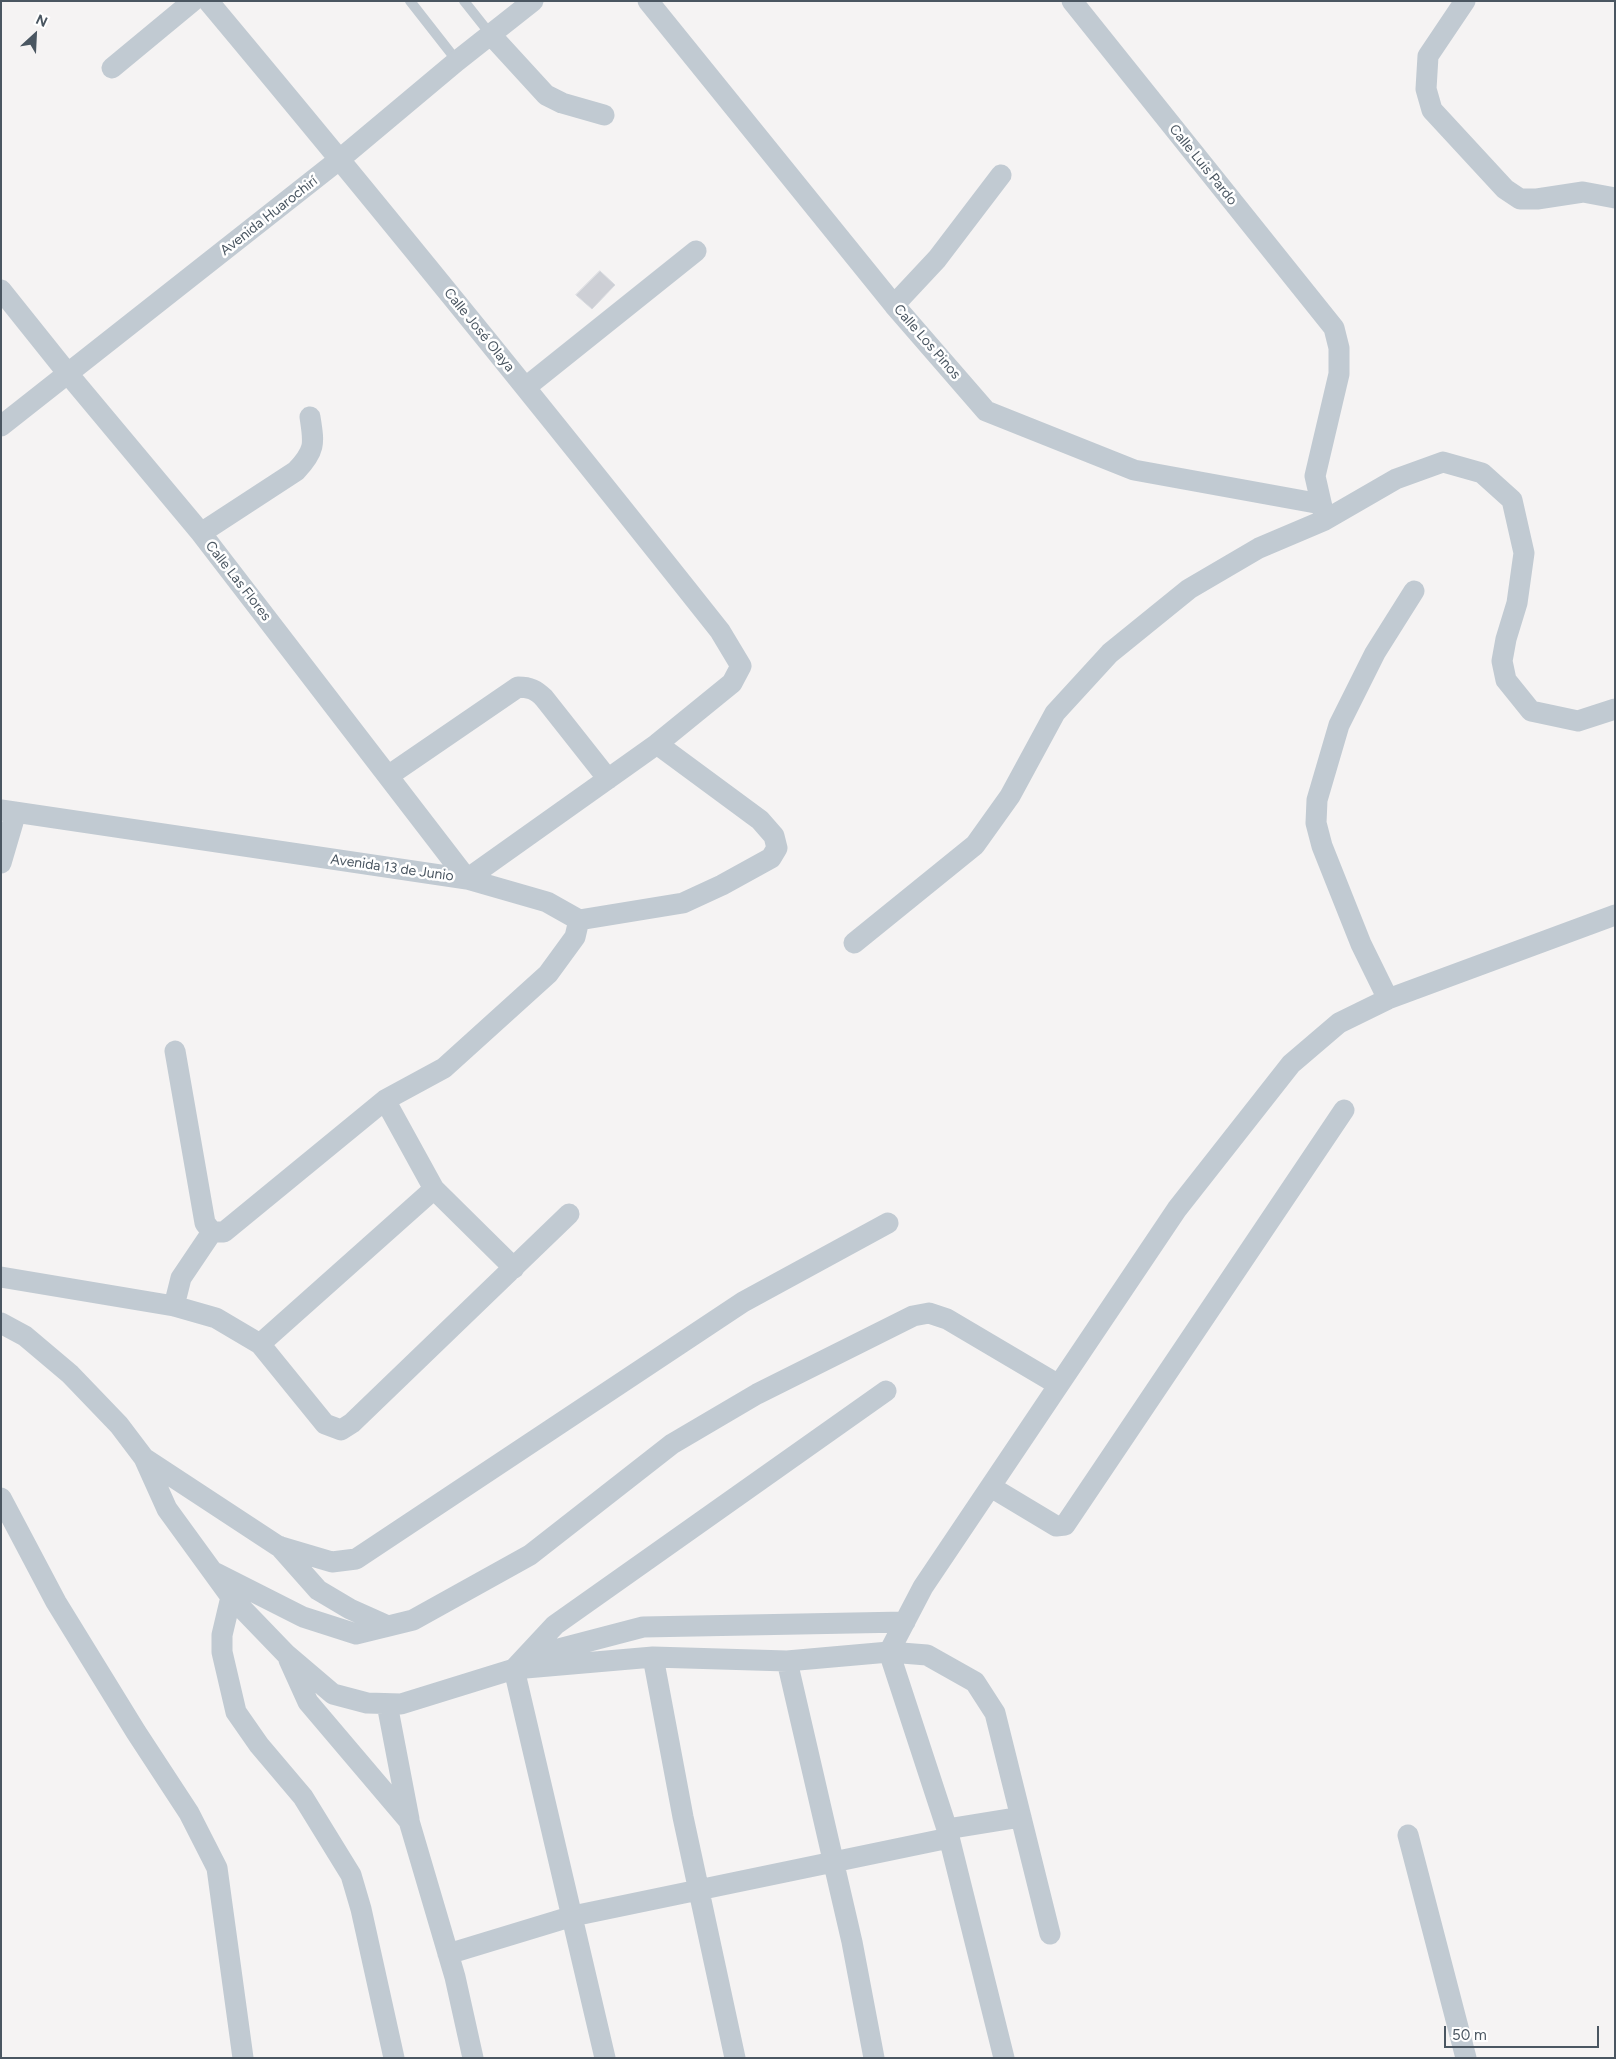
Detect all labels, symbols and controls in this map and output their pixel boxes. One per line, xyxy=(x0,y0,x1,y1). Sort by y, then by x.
north arrow xyxy=(10,10,60,60)
text: N xyxy=(33,11,50,31)
street label: Calle Luis Pardo xyxy=(1165,121,1241,209)
street label: Avenida Huarochirí xyxy=(217,173,321,259)
street label: Calle José Olaya xyxy=(440,285,518,375)
street label: Calle Los Pinos xyxy=(890,301,964,383)
street label: Calle Las Flores xyxy=(202,538,274,624)
street label: Avenida 13 de Junio xyxy=(329,851,455,885)
scale bar xyxy=(1446,2016,1601,2048)
text: 50 m xyxy=(1452,2026,1487,2044)

